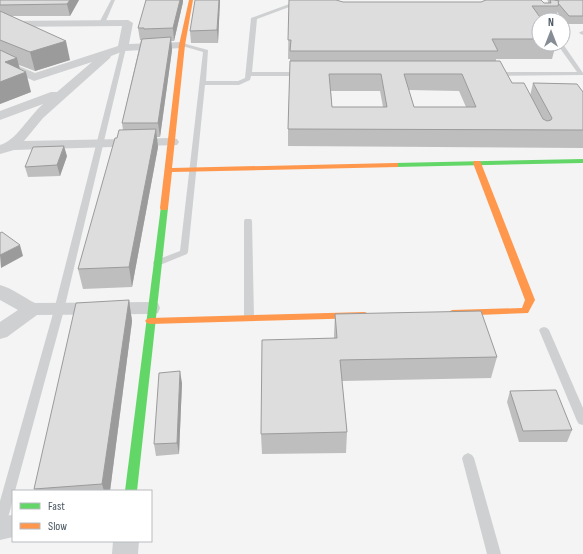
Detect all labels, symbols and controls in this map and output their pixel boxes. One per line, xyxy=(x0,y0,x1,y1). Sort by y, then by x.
north arrow xyxy=(531,12,571,52)
text: N xyxy=(548,16,554,29)
legend xyxy=(12,490,152,542)
text: Fast xyxy=(48,499,65,514)
text: Slow xyxy=(48,519,67,534)

